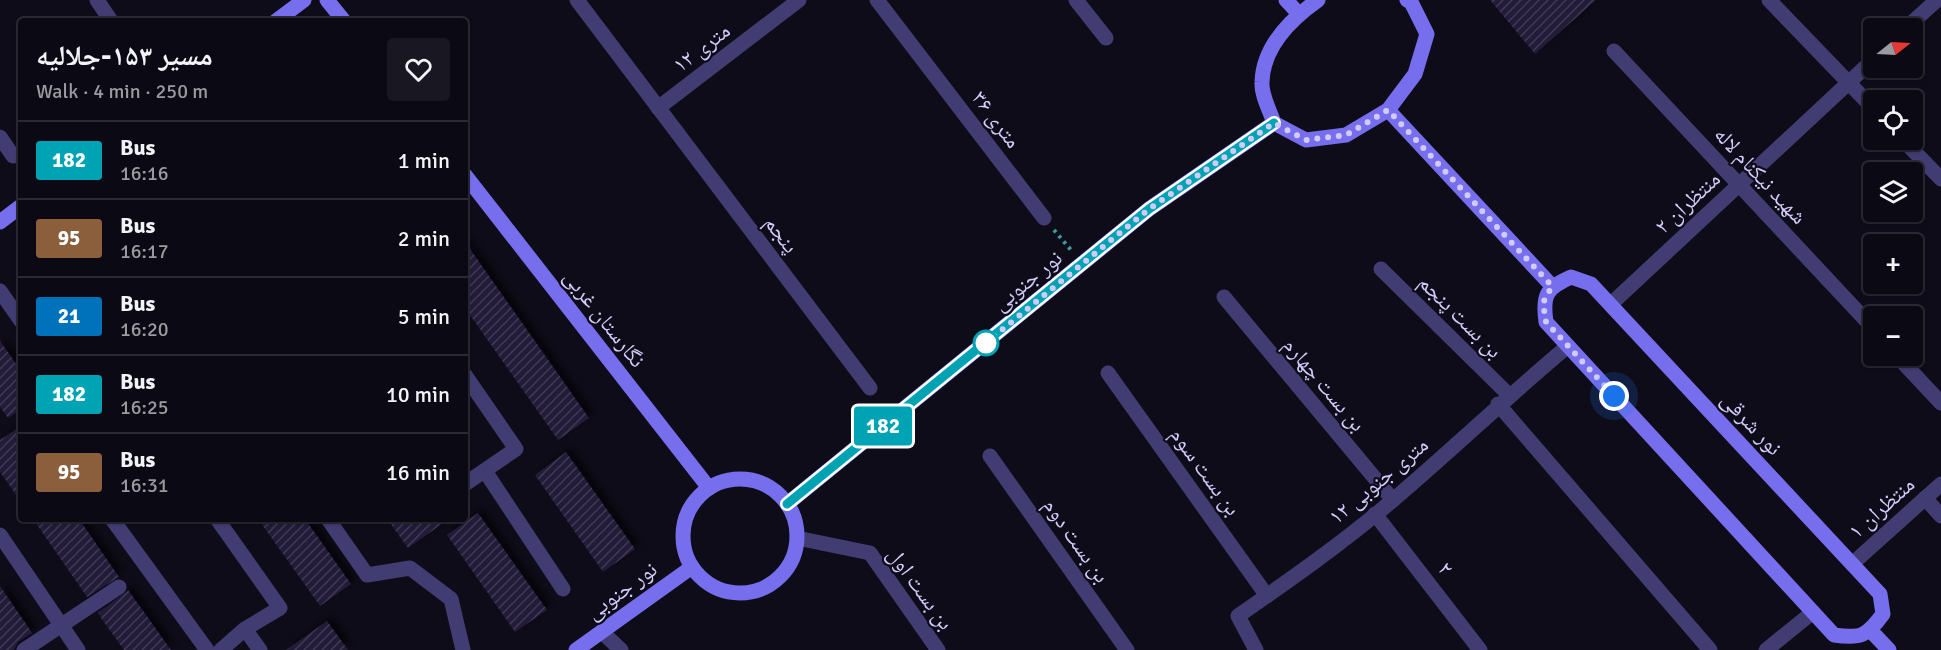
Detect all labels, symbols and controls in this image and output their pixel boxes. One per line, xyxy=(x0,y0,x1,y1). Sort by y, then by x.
street label: ۱۲ متری xyxy=(667,17,735,78)
north arrow xyxy=(1863,18,1923,78)
map controls xyxy=(1863,18,1923,366)
button: heart xyxy=(387,38,450,101)
text: مسیر ۱۵۳-جلالیه xyxy=(36,39,213,73)
text: Walk · 4 min · 250 m xyxy=(36,79,208,104)
street label: ۳۶ متری xyxy=(966,85,1027,153)
button: locate xyxy=(1863,90,1923,150)
street label: شهید نیکنام لاله xyxy=(1708,121,1813,230)
text: Bus xyxy=(120,134,155,161)
text: 182 xyxy=(52,147,86,173)
text: 1 min xyxy=(398,147,450,174)
text: 16:16 xyxy=(120,161,169,186)
button: layers xyxy=(1863,162,1923,222)
street label: منتظران ۲ xyxy=(1649,165,1726,240)
street label: پنجم xyxy=(758,210,804,259)
text: Bus xyxy=(120,212,155,239)
text: 95 xyxy=(58,225,80,251)
text: 2 min xyxy=(398,225,450,252)
button: + xyxy=(1863,234,1923,294)
text: 16:17 xyxy=(120,239,169,264)
street label: نور جنوبی xyxy=(987,244,1068,317)
street label: نگارستان غربی xyxy=(558,264,651,373)
street label: بن بست پنجم xyxy=(1412,269,1508,365)
text: Bus xyxy=(120,290,155,317)
text: 21 xyxy=(58,303,80,329)
text: 5 min xyxy=(398,303,450,330)
button: − xyxy=(1863,306,1923,366)
text: 16:20 xyxy=(120,317,169,342)
unlabelled marker xyxy=(973,330,999,356)
street label: بن بست چهارم xyxy=(1277,332,1372,437)
text: Bus xyxy=(120,368,155,395)
text: 182 xyxy=(52,381,86,407)
text: 10 min xyxy=(386,381,450,408)
your location xyxy=(1599,381,1629,411)
street label: نور شرقی xyxy=(1715,386,1788,461)
text: 16:25 xyxy=(120,395,169,420)
line badge: 182 xyxy=(848,406,918,446)
text: 182 xyxy=(866,413,900,439)
street label: بن بست سوم xyxy=(1164,422,1247,521)
street label: ۱۲ متری جنوبی xyxy=(1323,431,1434,530)
text: Bus xyxy=(120,446,155,473)
text: 95 xyxy=(58,459,80,485)
text: 16 min xyxy=(386,459,450,486)
street label: منتظران ۱ xyxy=(1843,471,1920,544)
text: 16:31 xyxy=(120,473,169,498)
street label: بن بست دوم xyxy=(1037,493,1116,588)
street label: بن بست اول xyxy=(882,542,960,635)
street label: نور جنوبی xyxy=(580,556,662,625)
street label: ۲ xyxy=(1432,556,1459,581)

